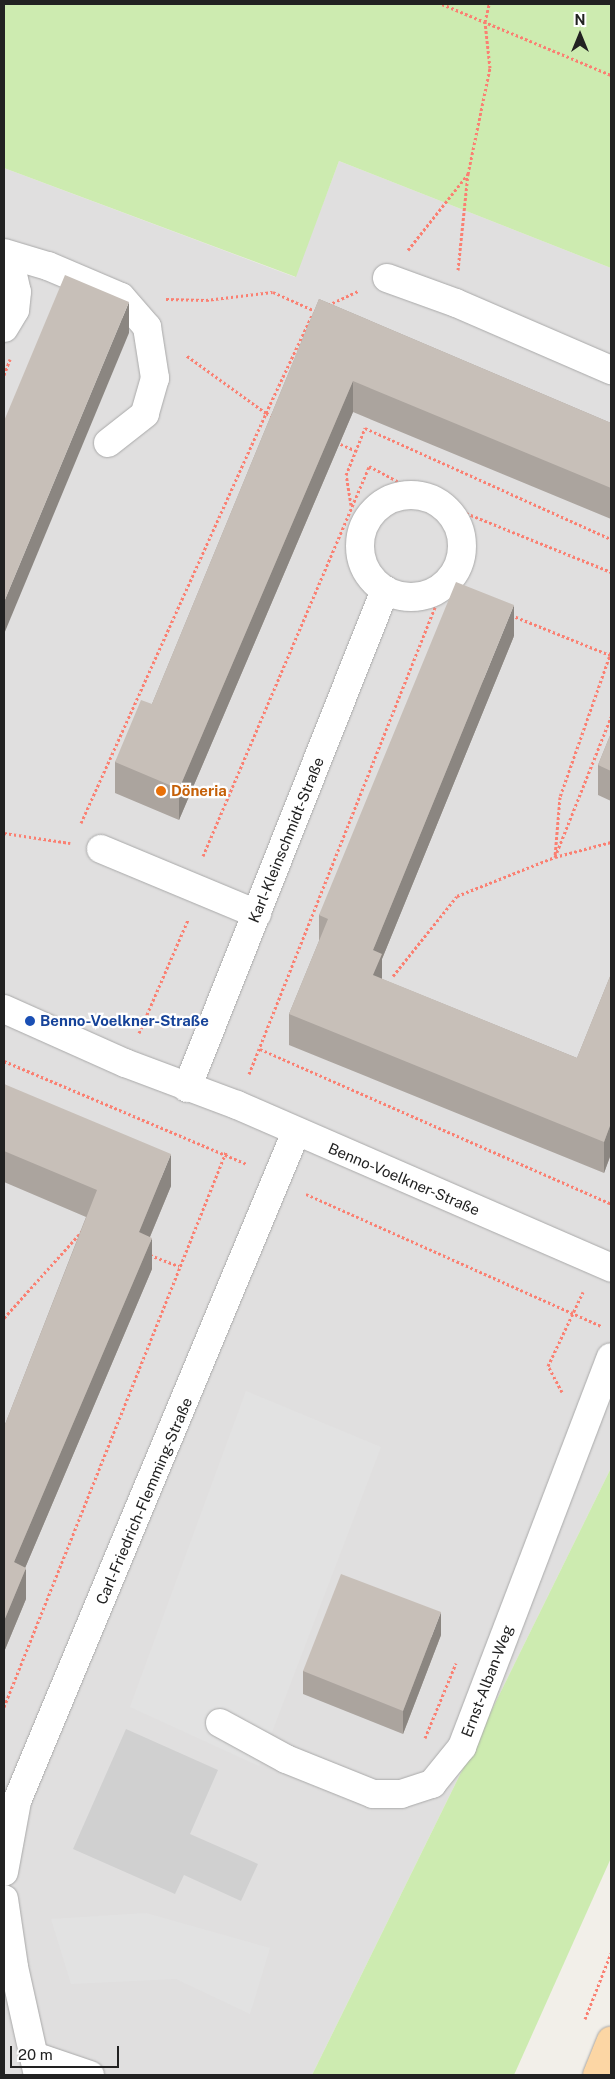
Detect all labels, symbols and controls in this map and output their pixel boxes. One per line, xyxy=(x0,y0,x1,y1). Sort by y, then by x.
north arrow xyxy=(555,10,605,60)
text: N xyxy=(575,12,585,28)
street label: Karl-Kleinschmidt-Straße xyxy=(244,755,328,925)
place label: Döneria xyxy=(171,782,227,800)
marker: Döneria xyxy=(155,785,167,797)
place label: Benno-Voelkner-Straße xyxy=(40,1012,209,1030)
marker: Benno-Voelkner-Straße xyxy=(24,1015,36,1027)
street label: Benno-Voelkner-Straße xyxy=(326,1139,482,1219)
street label: Carl-Friedrich-Flemming-Straße xyxy=(92,1395,196,1607)
street label: Ernst-Alban-Weg xyxy=(457,1622,517,1740)
scale bar xyxy=(12,2036,121,2068)
text: 20 m xyxy=(18,2046,53,2063)

